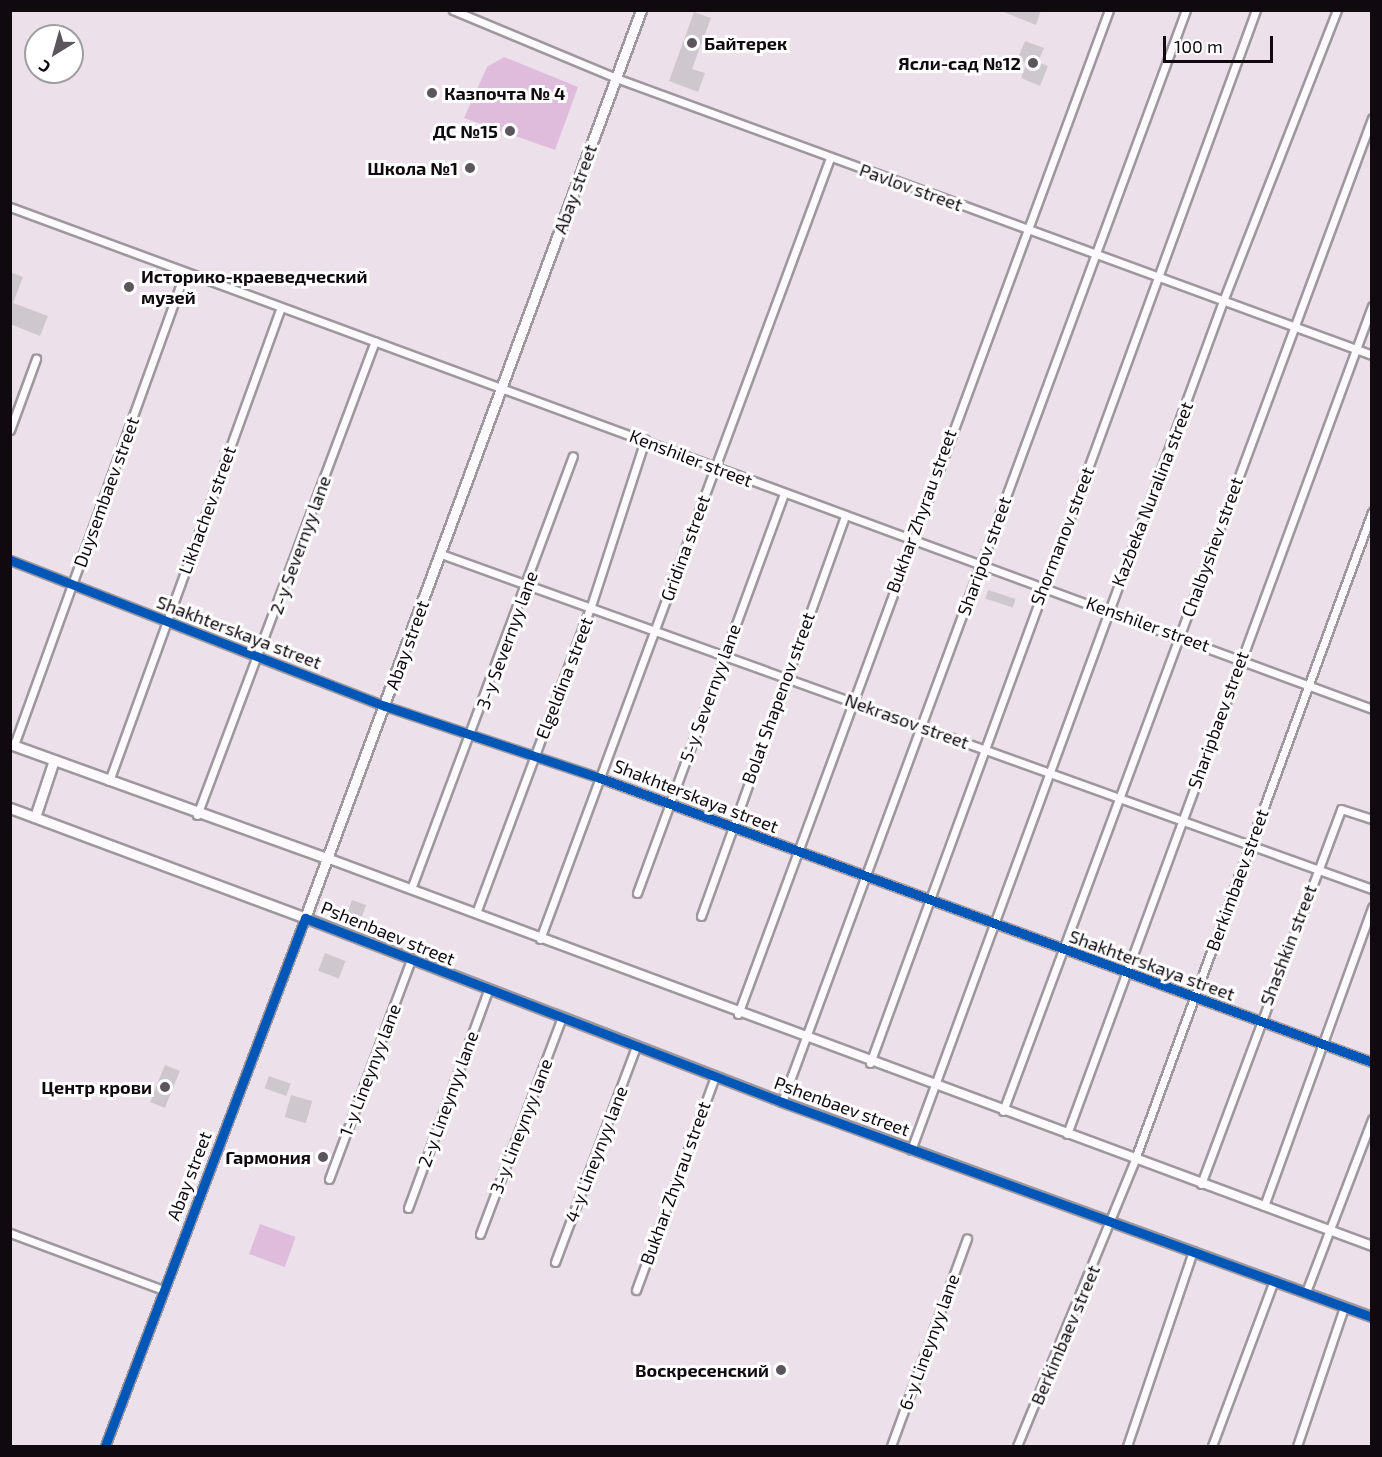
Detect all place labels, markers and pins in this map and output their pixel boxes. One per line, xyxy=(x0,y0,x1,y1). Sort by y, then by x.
place label: Байтерек xyxy=(704,32,787,54)
marker: Байтерек xyxy=(685,36,699,50)
place label: Ясли-сад №12 xyxy=(898,52,1021,74)
marker: Ясли-сад №12 xyxy=(1026,56,1040,70)
place label: Казпочта № 4 xyxy=(444,82,566,104)
marker: Казпочта № 4 xyxy=(425,86,439,100)
place label: ДС №15 xyxy=(433,120,498,142)
marker: ДС №15 xyxy=(503,124,517,138)
place label: Школа №1 xyxy=(367,157,458,179)
marker: Школа №1 xyxy=(463,161,477,175)
place label: Историко-краеведческий музей xyxy=(141,266,367,308)
marker: Историко-краеведческий музей xyxy=(122,280,136,294)
place label: Центр крови xyxy=(41,1076,152,1098)
marker: Центр крови xyxy=(156,1078,174,1096)
place label: Гармония xyxy=(225,1146,311,1168)
marker: Гармония xyxy=(316,1150,330,1164)
place label: Воскресенский xyxy=(635,1359,769,1381)
marker: Воскресенский xyxy=(774,1363,788,1377)

